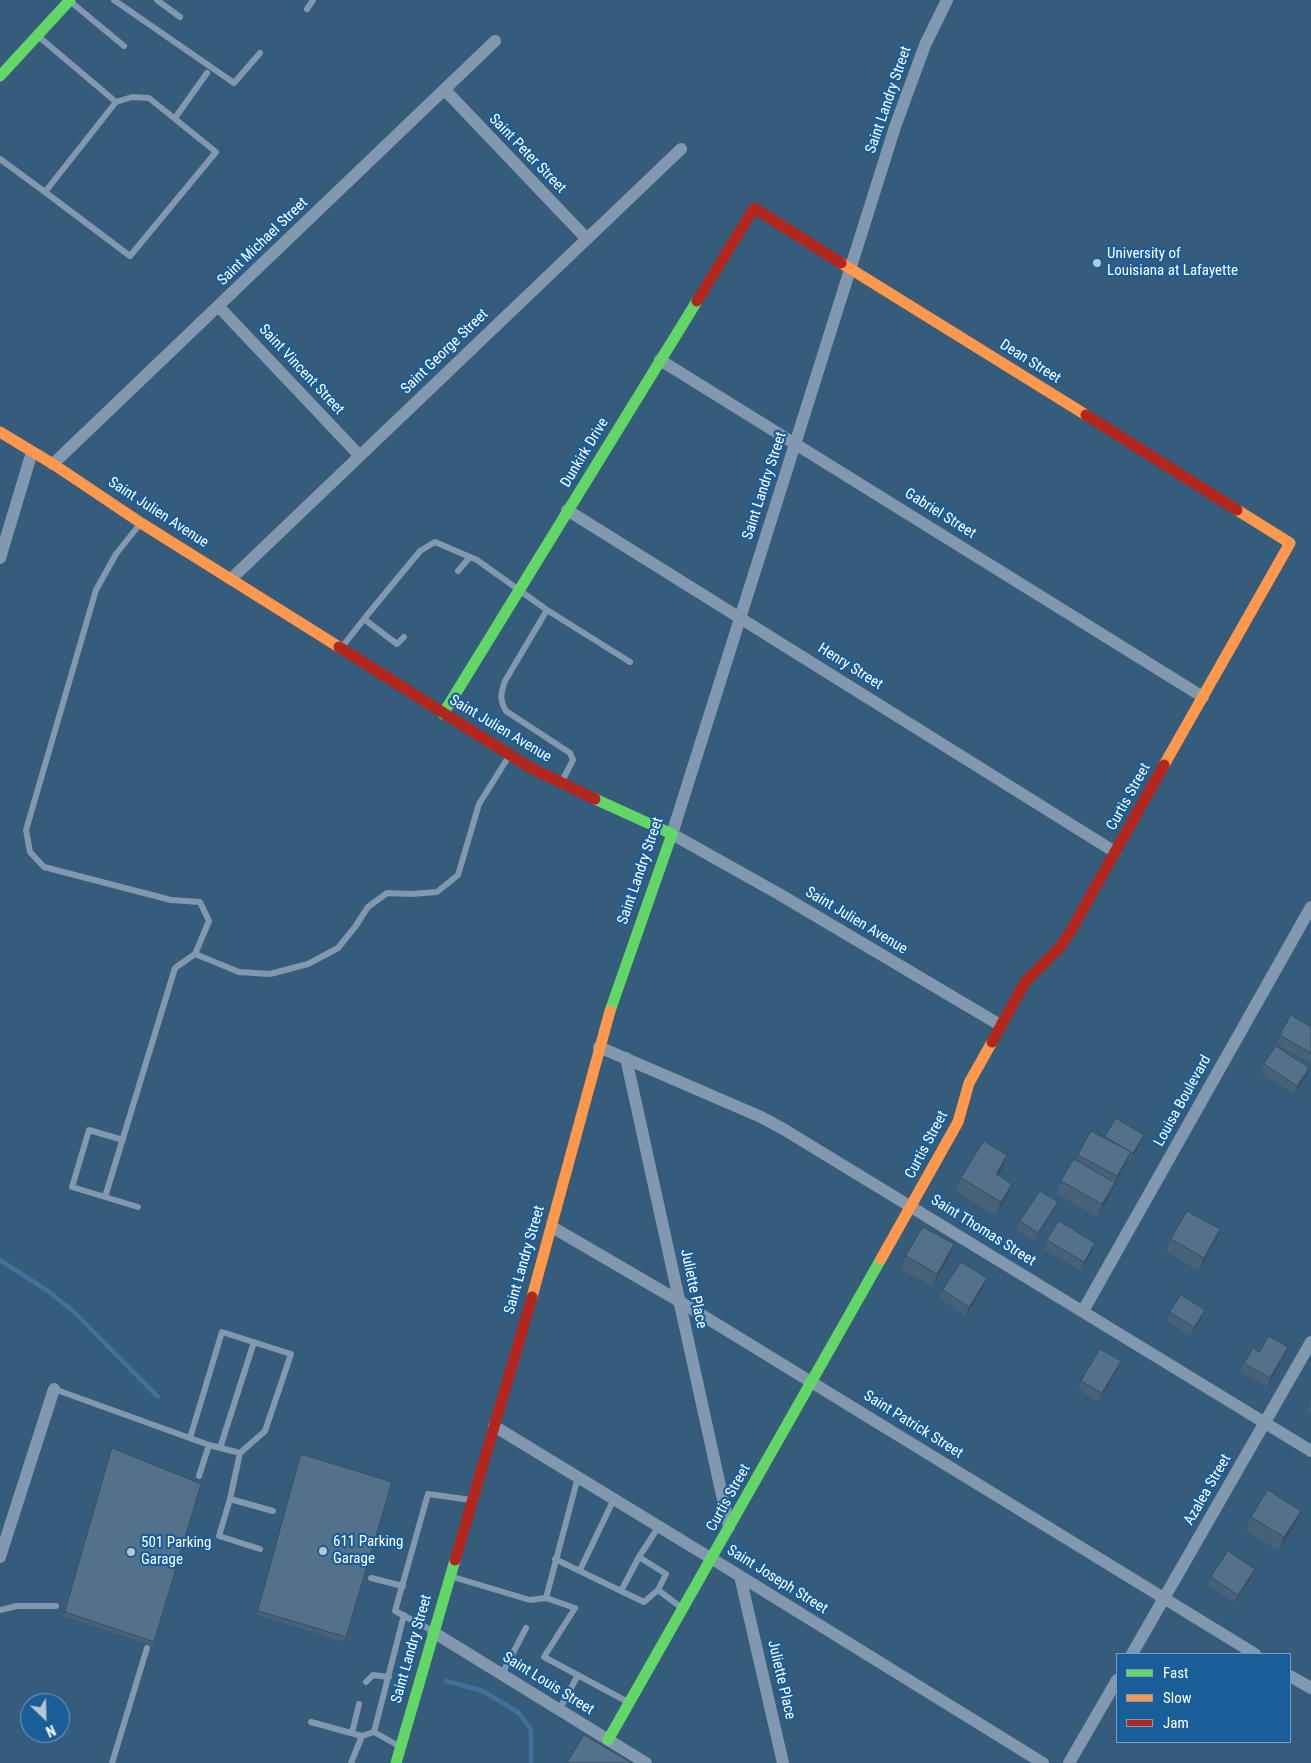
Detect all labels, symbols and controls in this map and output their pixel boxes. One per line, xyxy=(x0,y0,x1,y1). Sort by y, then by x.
street label: Saint Landry Street xyxy=(862,44,916,156)
street label: Saint Peter Street xyxy=(485,111,569,197)
street label: Saint Michael Street xyxy=(214,194,312,290)
place label: University of Louisiana at Lafayette xyxy=(1107,245,1238,280)
marker: University of Louisiana at Lafayette xyxy=(1091,257,1103,269)
street label: Saint George Street xyxy=(398,306,492,398)
street label: Saint Vincent Street xyxy=(255,321,347,419)
street label: Dean Street xyxy=(996,336,1064,388)
street label: Dunkirk Drive xyxy=(557,415,613,491)
street label: Saint Landry Street xyxy=(739,430,791,542)
street label: Saint Julien Avenue xyxy=(105,474,211,552)
street label: Gabriel Street xyxy=(901,485,979,543)
street label: Henry Street xyxy=(814,640,886,694)
street label: Saint Julien Avenue xyxy=(446,691,554,767)
street label: Curtis Street xyxy=(1103,760,1155,834)
street label: Saint Landry Street xyxy=(614,815,668,927)
street label: Saint Julien Avenue xyxy=(802,883,910,959)
street label: Louisa Boulevard xyxy=(1151,1052,1215,1150)
street label: Curtis Street xyxy=(902,1108,952,1182)
street label: Saint Thomas Street xyxy=(927,1192,1039,1270)
street label: Saint Landry Street xyxy=(501,1204,549,1316)
street label: Juliette Place xyxy=(676,1248,710,1330)
street label: Saint Patrick Street xyxy=(860,1387,966,1463)
street label: Azalea Street xyxy=(1181,1451,1235,1529)
street label: Curtis Street xyxy=(703,1461,755,1535)
place label: 611 Parking Garage xyxy=(333,1533,404,1568)
place label: 501 Parking Garage xyxy=(141,1534,212,1569)
street label: Saint Joseph Street xyxy=(723,1542,831,1618)
marker: 611 Parking Garage xyxy=(317,1545,329,1557)
marker: 501 Parking Garage xyxy=(125,1546,137,1558)
street label: Saint Landry Street xyxy=(388,1593,436,1705)
street label: Juliette Place xyxy=(763,1639,799,1721)
street label: Saint Louis Street xyxy=(499,1649,597,1719)
legend xyxy=(1116,1653,1291,1743)
text: Fast xyxy=(1163,1664,1188,1682)
text: Slow xyxy=(1163,1689,1192,1707)
north arrow xyxy=(20,1693,70,1743)
text: Jam xyxy=(1163,1714,1189,1732)
text: N xyxy=(44,1722,58,1740)

